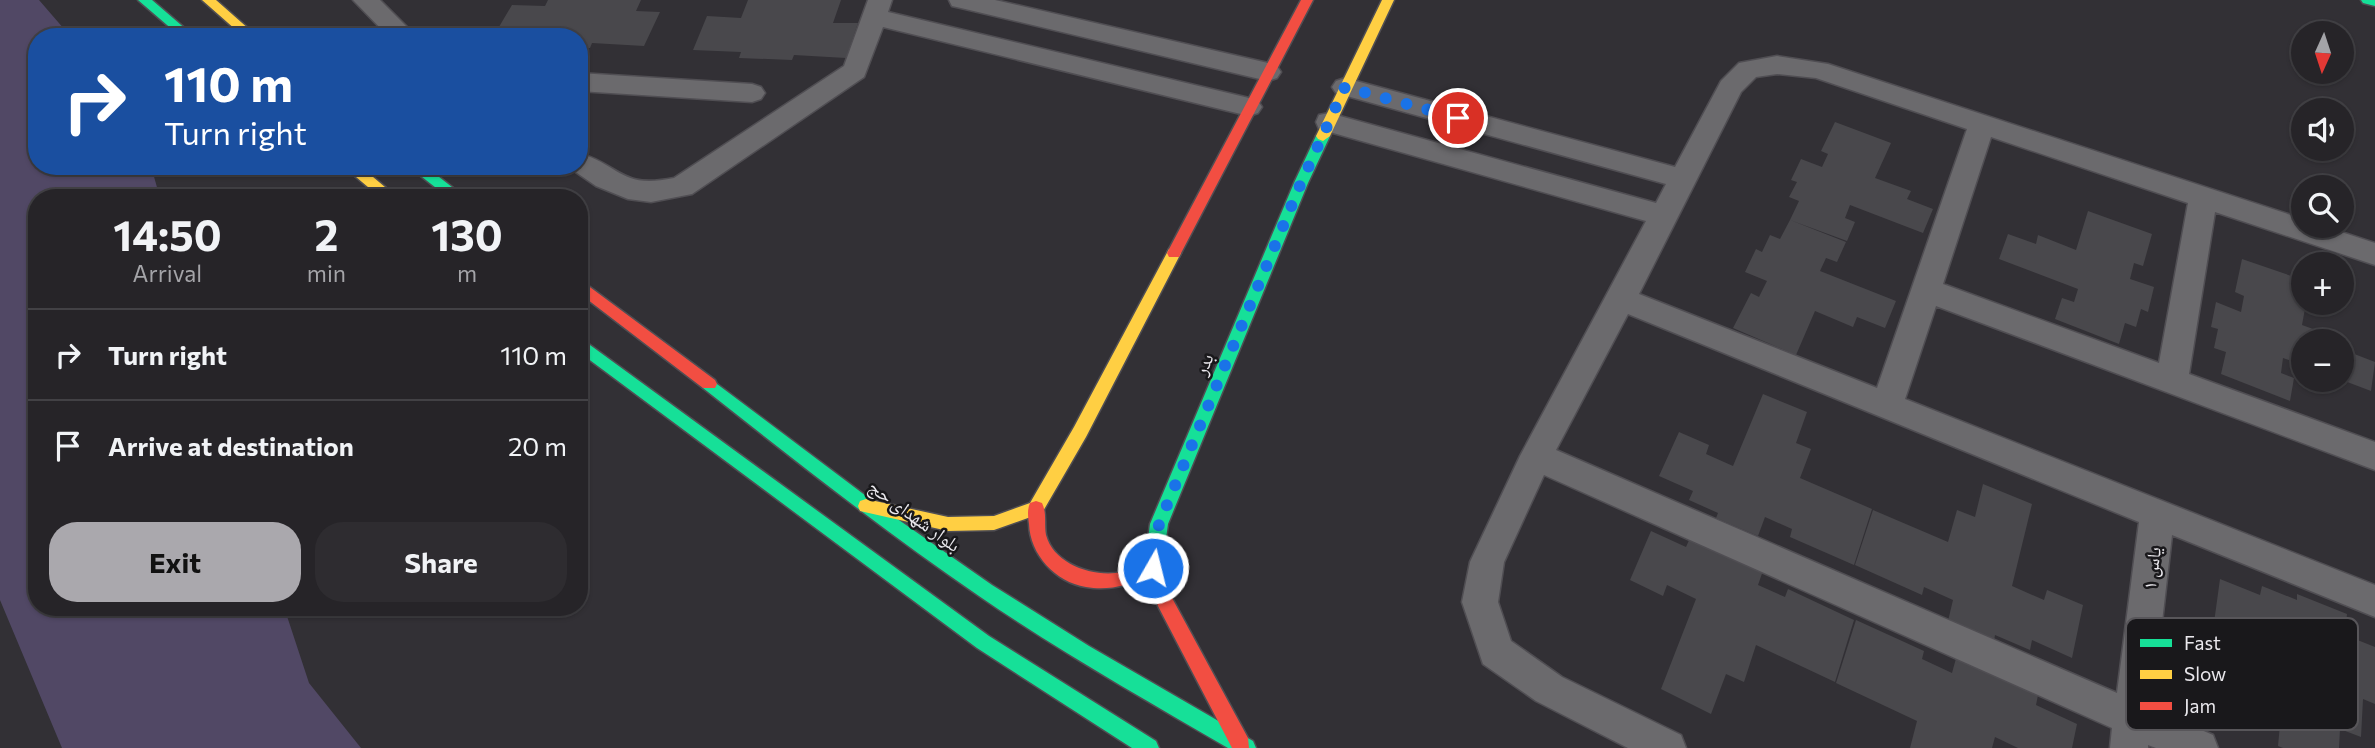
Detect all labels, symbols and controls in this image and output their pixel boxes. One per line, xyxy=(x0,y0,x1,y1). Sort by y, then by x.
north arrow xyxy=(2291,21,2354,84)
map controls xyxy=(2291,21,2354,392)
text: 110 m xyxy=(164,52,293,112)
icon: right xyxy=(49,56,140,147)
pin xyxy=(1428,88,1488,148)
button: sound xyxy=(2291,98,2354,161)
icon: arrive xyxy=(1439,99,1477,137)
text: Turn right xyxy=(164,112,307,152)
button: search xyxy=(2291,175,2354,238)
text: 14:50 xyxy=(113,208,222,260)
text: 2 xyxy=(314,208,338,260)
text: 130 xyxy=(431,208,503,260)
button: + xyxy=(2291,252,2354,315)
text: Arrival xyxy=(133,259,202,287)
text: min xyxy=(307,259,346,287)
text: m xyxy=(457,259,477,287)
button: − xyxy=(2291,329,2354,392)
icon: right xyxy=(49,336,87,374)
text: Turn right xyxy=(108,339,227,370)
text: 110 m xyxy=(500,339,567,370)
street label: بدر xyxy=(1188,350,1219,380)
icon: arrive xyxy=(49,427,87,465)
text: Arrive at destination xyxy=(108,430,354,461)
text: 20 m xyxy=(508,430,567,461)
street label: بلوار شهدای حج xyxy=(864,474,965,558)
button: Exit xyxy=(49,522,301,602)
button: Share xyxy=(315,522,567,602)
position arrow xyxy=(1116,531,1190,605)
street label: یاس ۱ xyxy=(2137,545,2166,591)
legend xyxy=(2126,618,2358,730)
text: Fast xyxy=(2184,631,2221,654)
text: Slow xyxy=(2184,662,2226,685)
text: Jam xyxy=(2184,694,2216,717)

